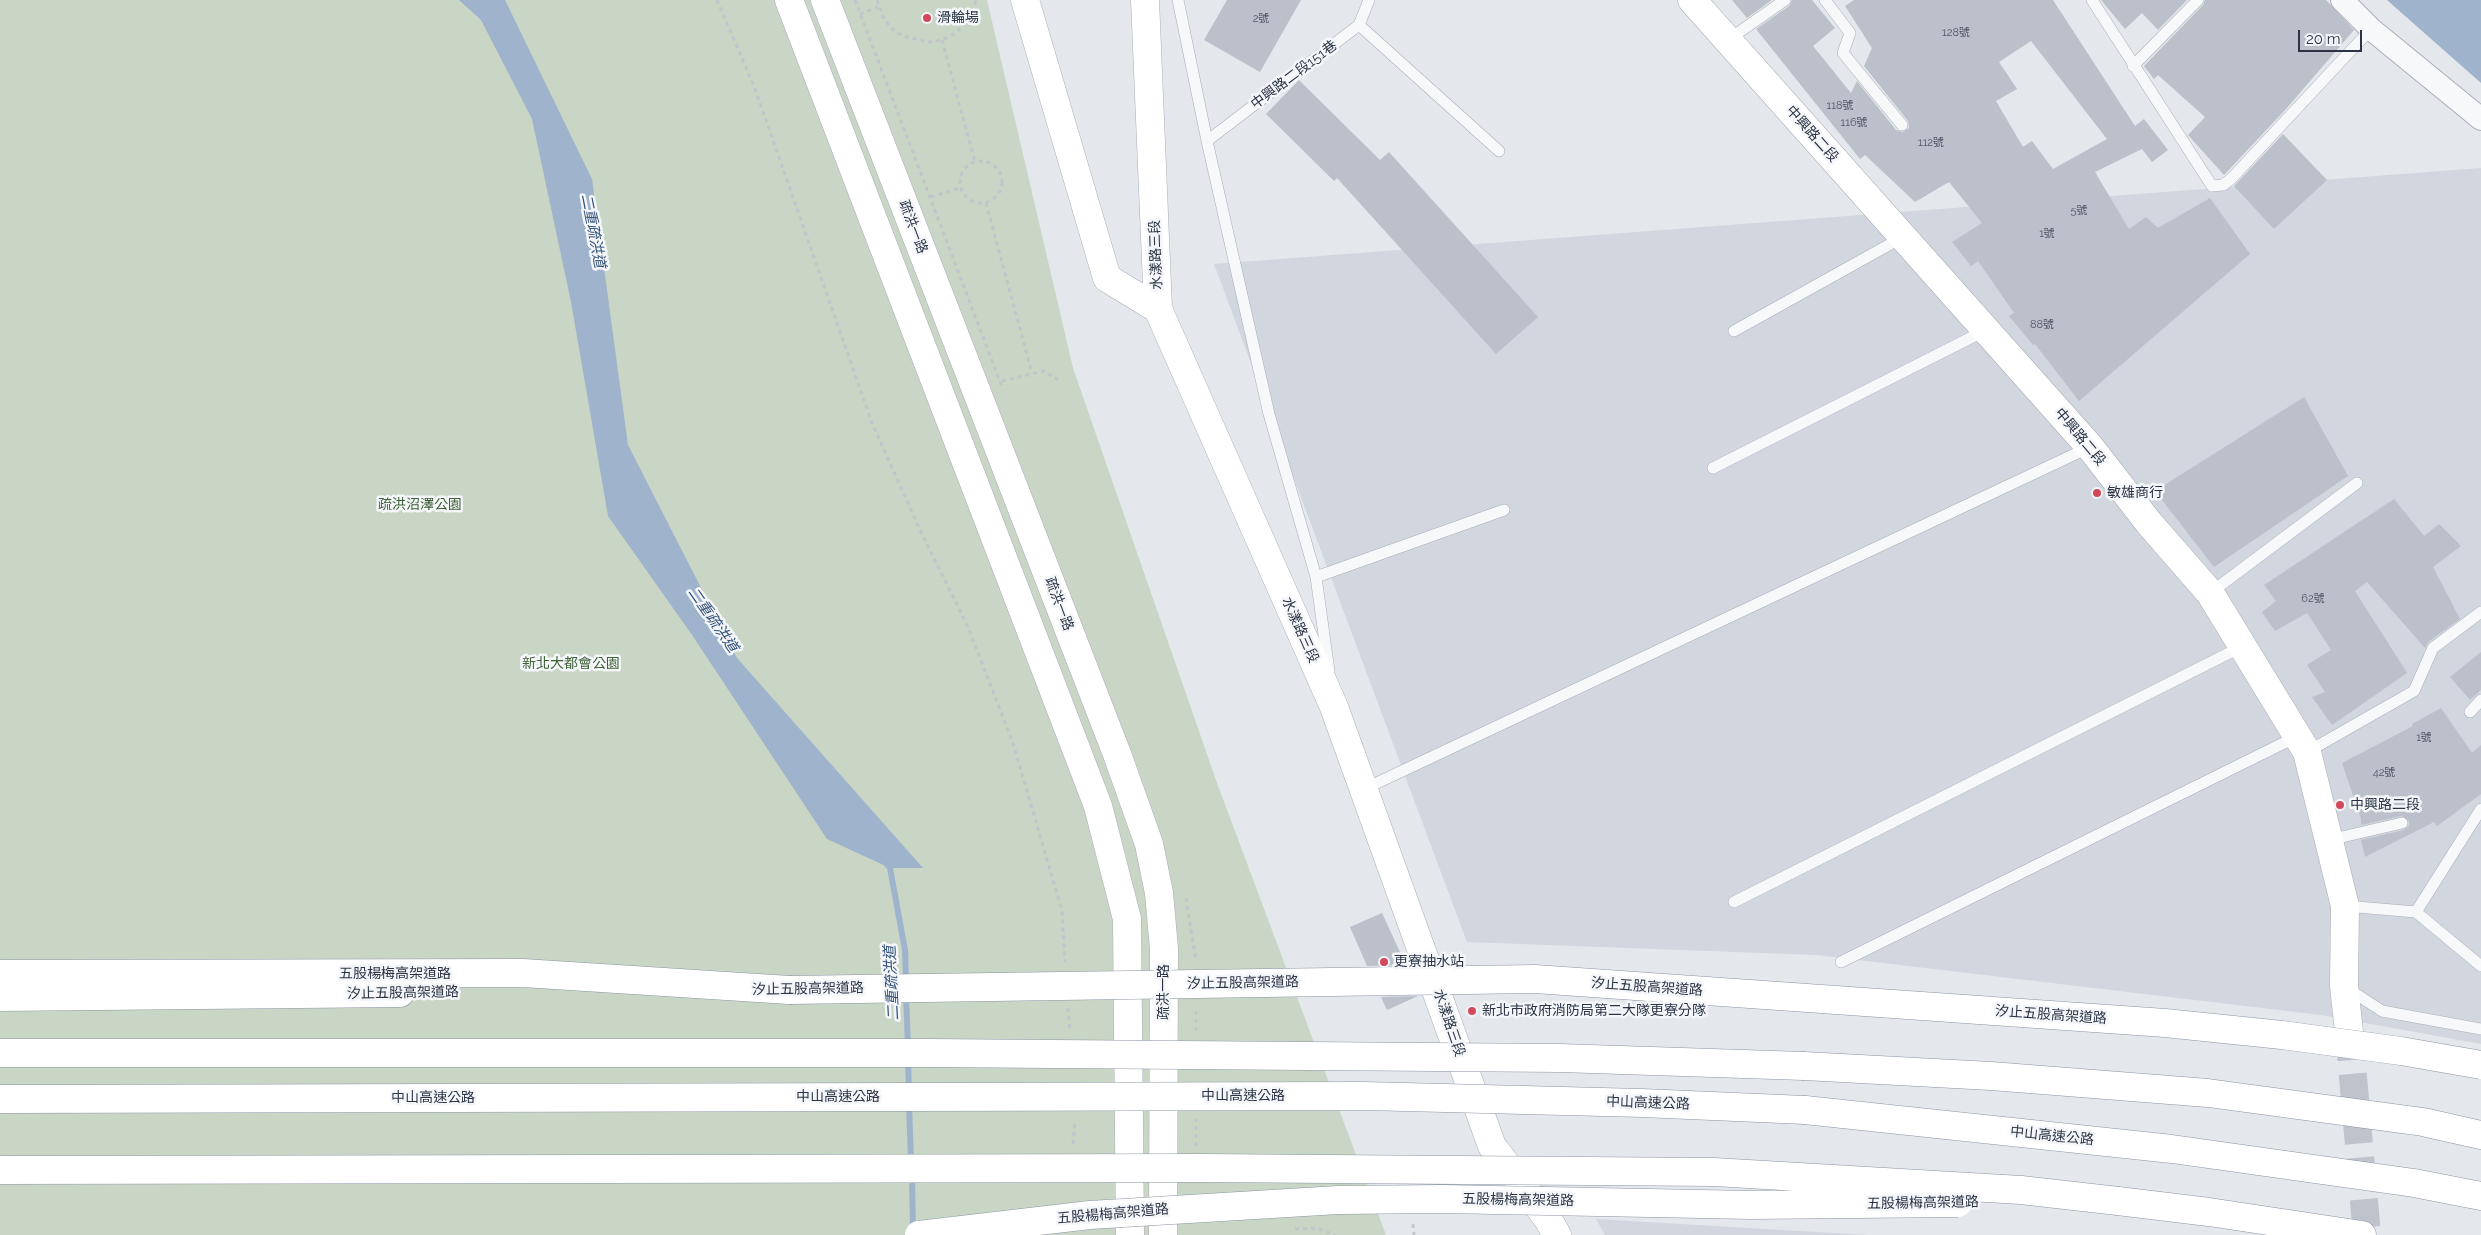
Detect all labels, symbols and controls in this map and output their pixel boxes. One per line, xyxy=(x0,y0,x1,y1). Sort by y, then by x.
place label: 滑輪場 xyxy=(937,10,979,26)
marker: 滑輪場 xyxy=(921,12,933,24)
house number: 2號 xyxy=(1253,12,1269,26)
scale bar xyxy=(2301,20,2365,52)
house number: 128號 xyxy=(1942,26,1970,40)
text: 20 m xyxy=(2306,30,2341,48)
street label: 中興路二段151巷 xyxy=(1248,37,1340,113)
house number: 118號 xyxy=(1827,99,1853,113)
street label: 中興路二段 xyxy=(1782,102,1842,166)
house number: 116號 xyxy=(1840,116,1868,130)
house number: 112號 xyxy=(1918,136,1944,150)
water label: 二重疏洪道 xyxy=(577,192,609,270)
street label: 疏洪一路 xyxy=(895,198,931,256)
house number: 5號 xyxy=(2071,204,2087,218)
street label: 水漾路三段 xyxy=(1146,220,1166,290)
house number: 1號 xyxy=(2039,227,2055,241)
house number: 88號 xyxy=(2030,318,2054,332)
street label: 中興路二段 xyxy=(2051,405,2109,469)
place label: 敏雄商行 xyxy=(2107,485,2163,501)
marker: 敏雄商行 xyxy=(2091,487,2103,499)
park label: 疏洪沼澤公園 xyxy=(378,497,462,513)
street label: 疏洪一路 xyxy=(1041,575,1077,633)
water label: 二重疏洪道 xyxy=(684,584,742,656)
house number: 62號 xyxy=(2301,592,2325,606)
street label: 水漾路三段 xyxy=(1278,595,1322,665)
park label: 新北大都會公園 xyxy=(522,656,620,672)
house number: 1號 xyxy=(2416,731,2432,745)
house number: 42號 xyxy=(2373,766,2395,780)
place label: 中興路二段 xyxy=(2350,797,2420,813)
marker: 中興路二段 xyxy=(2334,799,2346,811)
water label: 二重疏洪道 xyxy=(881,945,903,1021)
place label: 更寮抽水站 xyxy=(1394,954,1464,970)
marker: 更寮抽水站 xyxy=(1378,956,1390,968)
street label: 疏洪一路 xyxy=(1156,964,1172,1020)
street label: 五股楊梅高架道路 xyxy=(339,966,451,982)
street label: 汐止五股高架道路 xyxy=(1187,974,1299,992)
street label: 汐止五股高架道路 xyxy=(1591,975,1703,999)
street label: 汐止五股高架道路 xyxy=(752,980,864,998)
street label: 汐止五股高架道路 xyxy=(347,984,459,1002)
street label: 水漾路三段 xyxy=(1430,987,1468,1059)
place label: 新北市政府消防局第二大隊更寮分隊 xyxy=(1482,1003,1706,1019)
street label: 汐止五股高架道路 xyxy=(1995,1003,2107,1027)
marker: 新北市政府消防局第二大隊更寮分隊 xyxy=(1466,1005,1478,1017)
street label: 中山高速公路 xyxy=(1201,1088,1285,1104)
street label: 中山高速公路 xyxy=(796,1089,880,1105)
street label: 中山高速公路 xyxy=(391,1090,475,1106)
street label: 中山高速公路 xyxy=(1606,1093,1690,1113)
street label: 中山高速公路 xyxy=(2009,1123,2095,1149)
street label: 五股楊梅高架道路 xyxy=(1462,1191,1574,1209)
street label: 五股楊梅高架道路 xyxy=(1867,1194,1979,1212)
street label: 五股楊梅高架道路 xyxy=(1056,1201,1170,1227)

